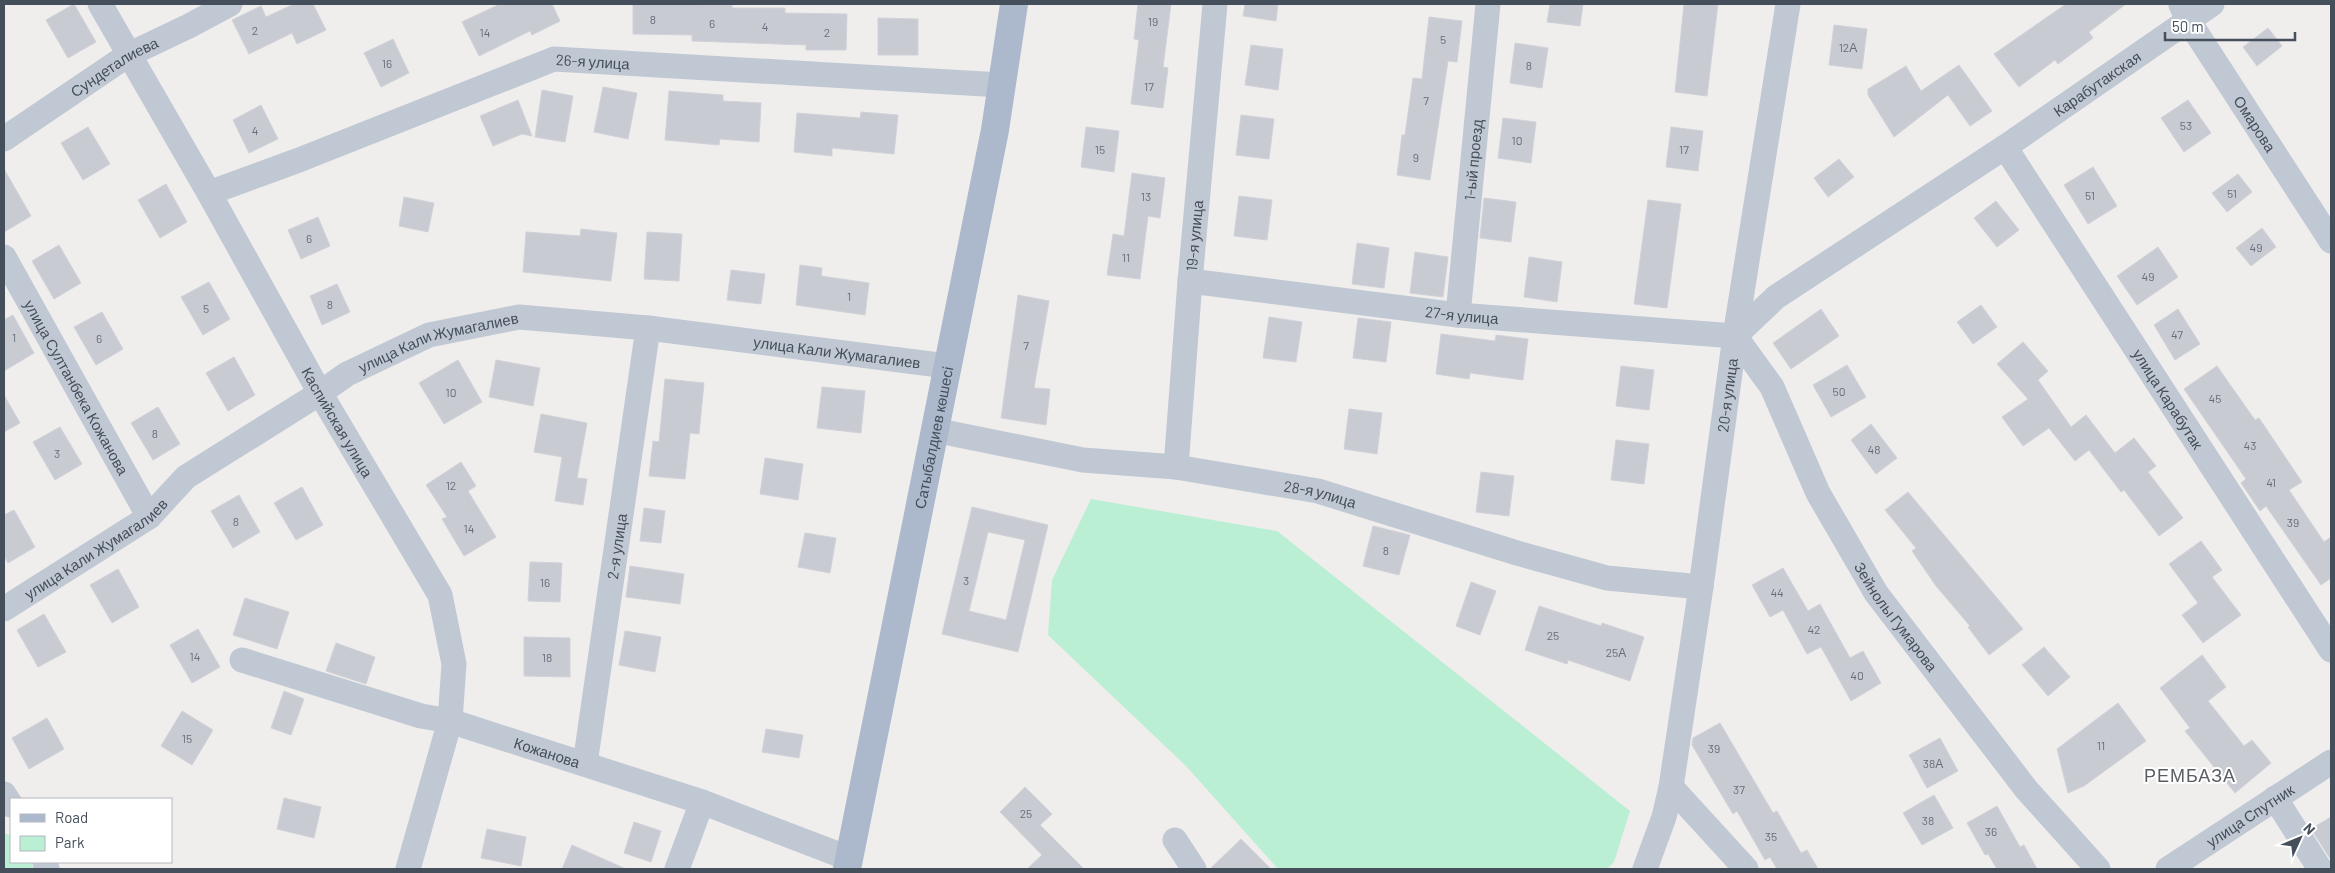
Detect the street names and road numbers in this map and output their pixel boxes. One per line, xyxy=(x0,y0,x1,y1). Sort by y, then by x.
street label: Сундеталиева xyxy=(67,33,162,100)
street label: Карабутакская xyxy=(2050,47,2144,120)
street label: 26-я улица xyxy=(555,50,631,72)
street label: Омарова xyxy=(2230,92,2280,156)
street label: 1-ый проезд xyxy=(1460,118,1486,201)
street label: 19-я улица xyxy=(1182,199,1206,272)
street label: улица Султанбека Кожанова xyxy=(21,296,133,478)
street label: 27-я улица xyxy=(1424,302,1500,327)
street label: улица Кали Жумагалиев xyxy=(355,308,520,376)
street label: улица Кали Жумагалиев xyxy=(752,332,922,372)
street label: улица Карабутак xyxy=(2129,345,2207,452)
street label: 20-я улица xyxy=(1713,356,1741,433)
street label: Каспийская улица xyxy=(298,364,377,481)
street label: Сатыбалдиев көшесі xyxy=(910,365,956,510)
street label: 28-я улица xyxy=(1283,476,1359,512)
street label: улица Кали Жумагалиев xyxy=(21,494,171,603)
street label: 2-я улица xyxy=(603,511,630,580)
street label: Зейнолы Гумарова xyxy=(1851,559,1942,675)
street label: Кожанова xyxy=(512,733,583,771)
street label: улица Спутник xyxy=(2203,780,2297,850)

